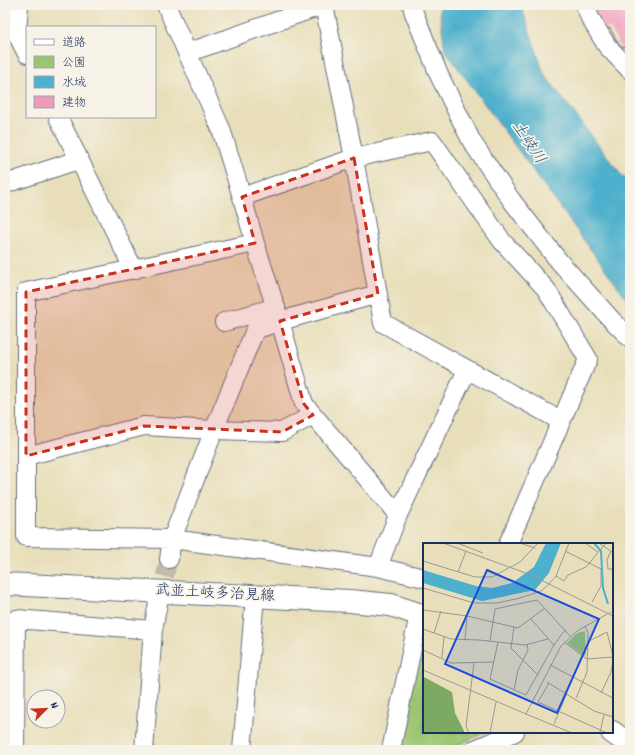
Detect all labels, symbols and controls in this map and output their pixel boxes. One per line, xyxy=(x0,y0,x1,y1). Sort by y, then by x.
legend xyxy=(26,26,156,118)
text: 道路 xyxy=(62,35,86,52)
text: 公園 xyxy=(62,55,86,72)
text: 水域 xyxy=(62,75,86,92)
text: 建物 xyxy=(62,95,86,112)
water label: 土岐川 xyxy=(505,117,551,169)
inset map xyxy=(423,543,613,733)
street label: 武並土岐多治見線 xyxy=(154,580,276,608)
north arrow xyxy=(26,689,66,729)
text: N xyxy=(45,700,62,712)

